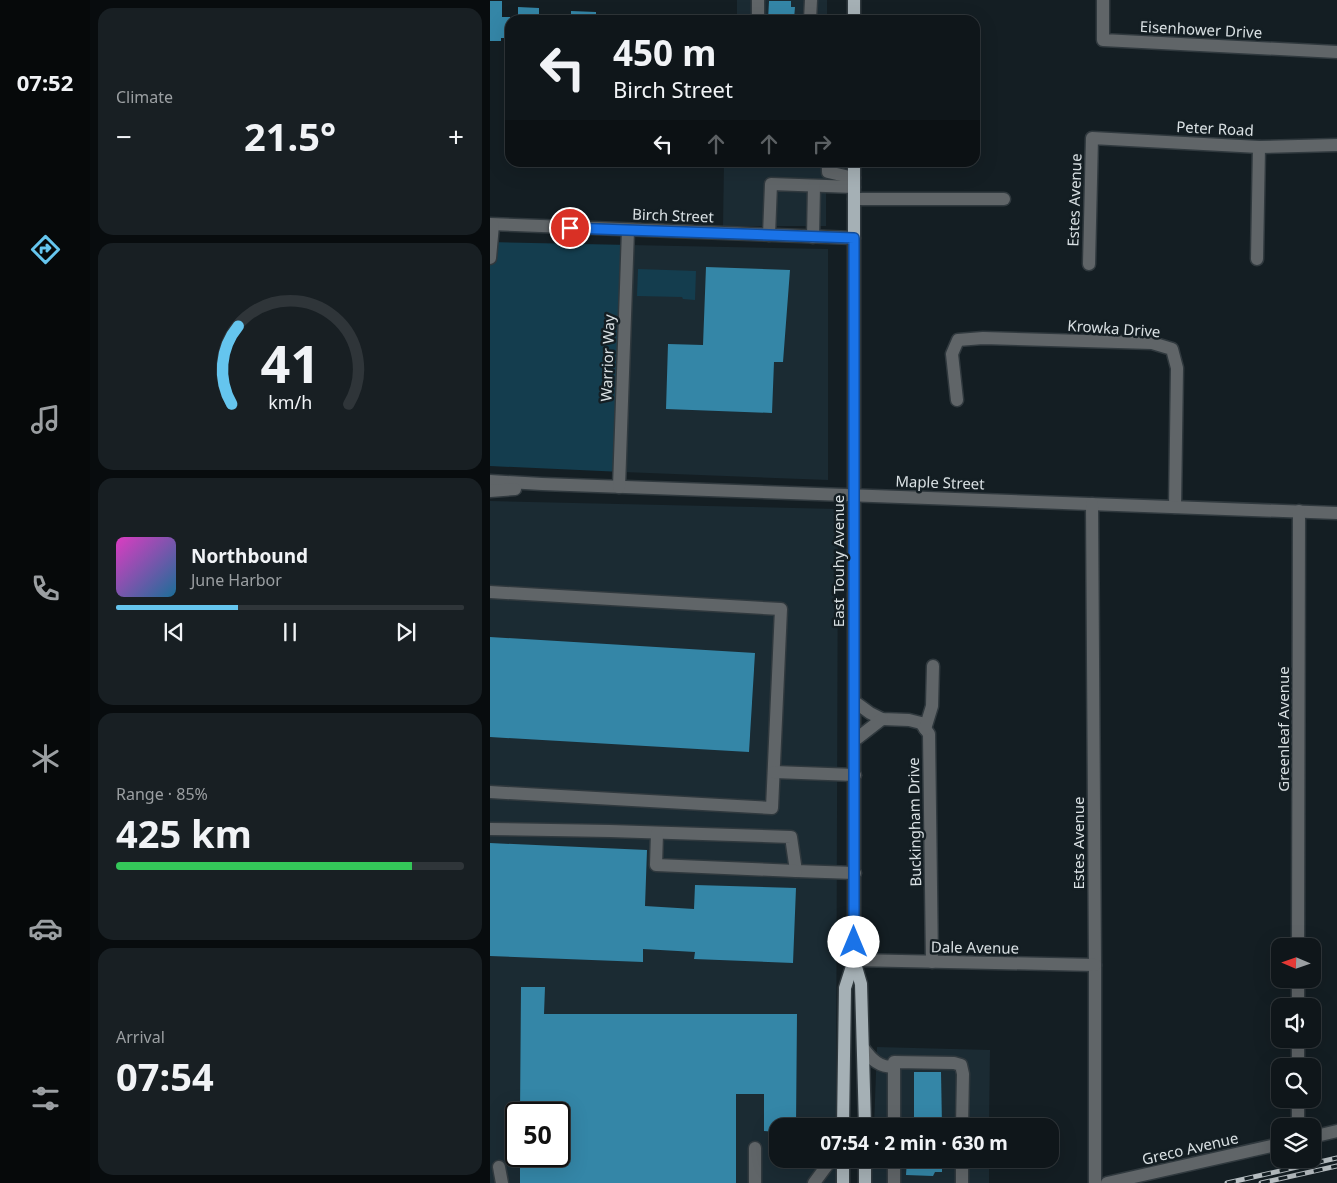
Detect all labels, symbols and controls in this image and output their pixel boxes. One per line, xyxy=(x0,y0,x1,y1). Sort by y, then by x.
street label: Eisenhower Drive xyxy=(1139,16,1263,42)
text: 450 m xyxy=(613,29,716,76)
icon: left xyxy=(530,35,595,100)
text: 07:52 xyxy=(17,67,73,97)
text: Birch Street xyxy=(613,74,733,104)
text: Climate xyxy=(116,86,173,108)
text: 21.5° xyxy=(244,110,336,162)
street label: Peter Road xyxy=(1176,116,1254,140)
text: − xyxy=(116,117,132,155)
text: + xyxy=(448,117,464,155)
icon: left xyxy=(649,130,677,158)
icon: ahead xyxy=(702,130,730,158)
icon: ahead xyxy=(755,130,783,158)
icon: right xyxy=(808,130,836,158)
street label: Estes Avenue xyxy=(1062,153,1086,247)
street label: Birch Street xyxy=(632,204,715,226)
pin xyxy=(549,207,591,249)
icon: arrive xyxy=(556,214,584,242)
icon: directions xyxy=(28,232,63,267)
street label: Warrior Way xyxy=(595,314,619,402)
street label: Krowka Drive xyxy=(1067,315,1161,341)
text: 41 xyxy=(260,327,320,398)
text: km/h xyxy=(268,390,312,414)
icon: music xyxy=(28,402,63,437)
street label: Maple Street xyxy=(895,470,986,494)
street label: East Touhy Avenue xyxy=(828,495,848,627)
text: Northbound xyxy=(191,543,308,569)
text: June Harbor xyxy=(191,569,282,591)
icon: phone xyxy=(28,571,63,606)
icon: previous xyxy=(160,618,188,646)
icon: pause xyxy=(276,618,304,646)
icon: next xyxy=(392,618,420,646)
street label: Greenleaf Avenue xyxy=(1273,666,1293,792)
icon: climate xyxy=(28,741,63,776)
street label: Buckingham Drive xyxy=(903,757,925,887)
text: Range · 85% xyxy=(116,783,208,805)
street label: Estes Avenue xyxy=(1068,796,1088,890)
text: 425 km xyxy=(116,807,252,859)
icon: car xyxy=(28,911,63,946)
position arrow xyxy=(827,915,879,967)
street label: Dale Avenue xyxy=(931,936,1019,958)
north arrow xyxy=(1271,938,1321,988)
map controls xyxy=(1271,938,1321,1168)
button: sound xyxy=(1271,998,1321,1048)
text: Arrival xyxy=(116,1026,165,1048)
text: 07:54 xyxy=(116,1050,214,1102)
button: search xyxy=(1271,1058,1321,1108)
icon: filters xyxy=(28,1081,63,1116)
speed limit sign: 50 xyxy=(505,1102,570,1167)
button: layers xyxy=(1271,1118,1321,1168)
street label: Greco Avenue xyxy=(1140,1127,1240,1169)
text: 07:54 · 2 min · 630 m xyxy=(820,1130,1008,1156)

